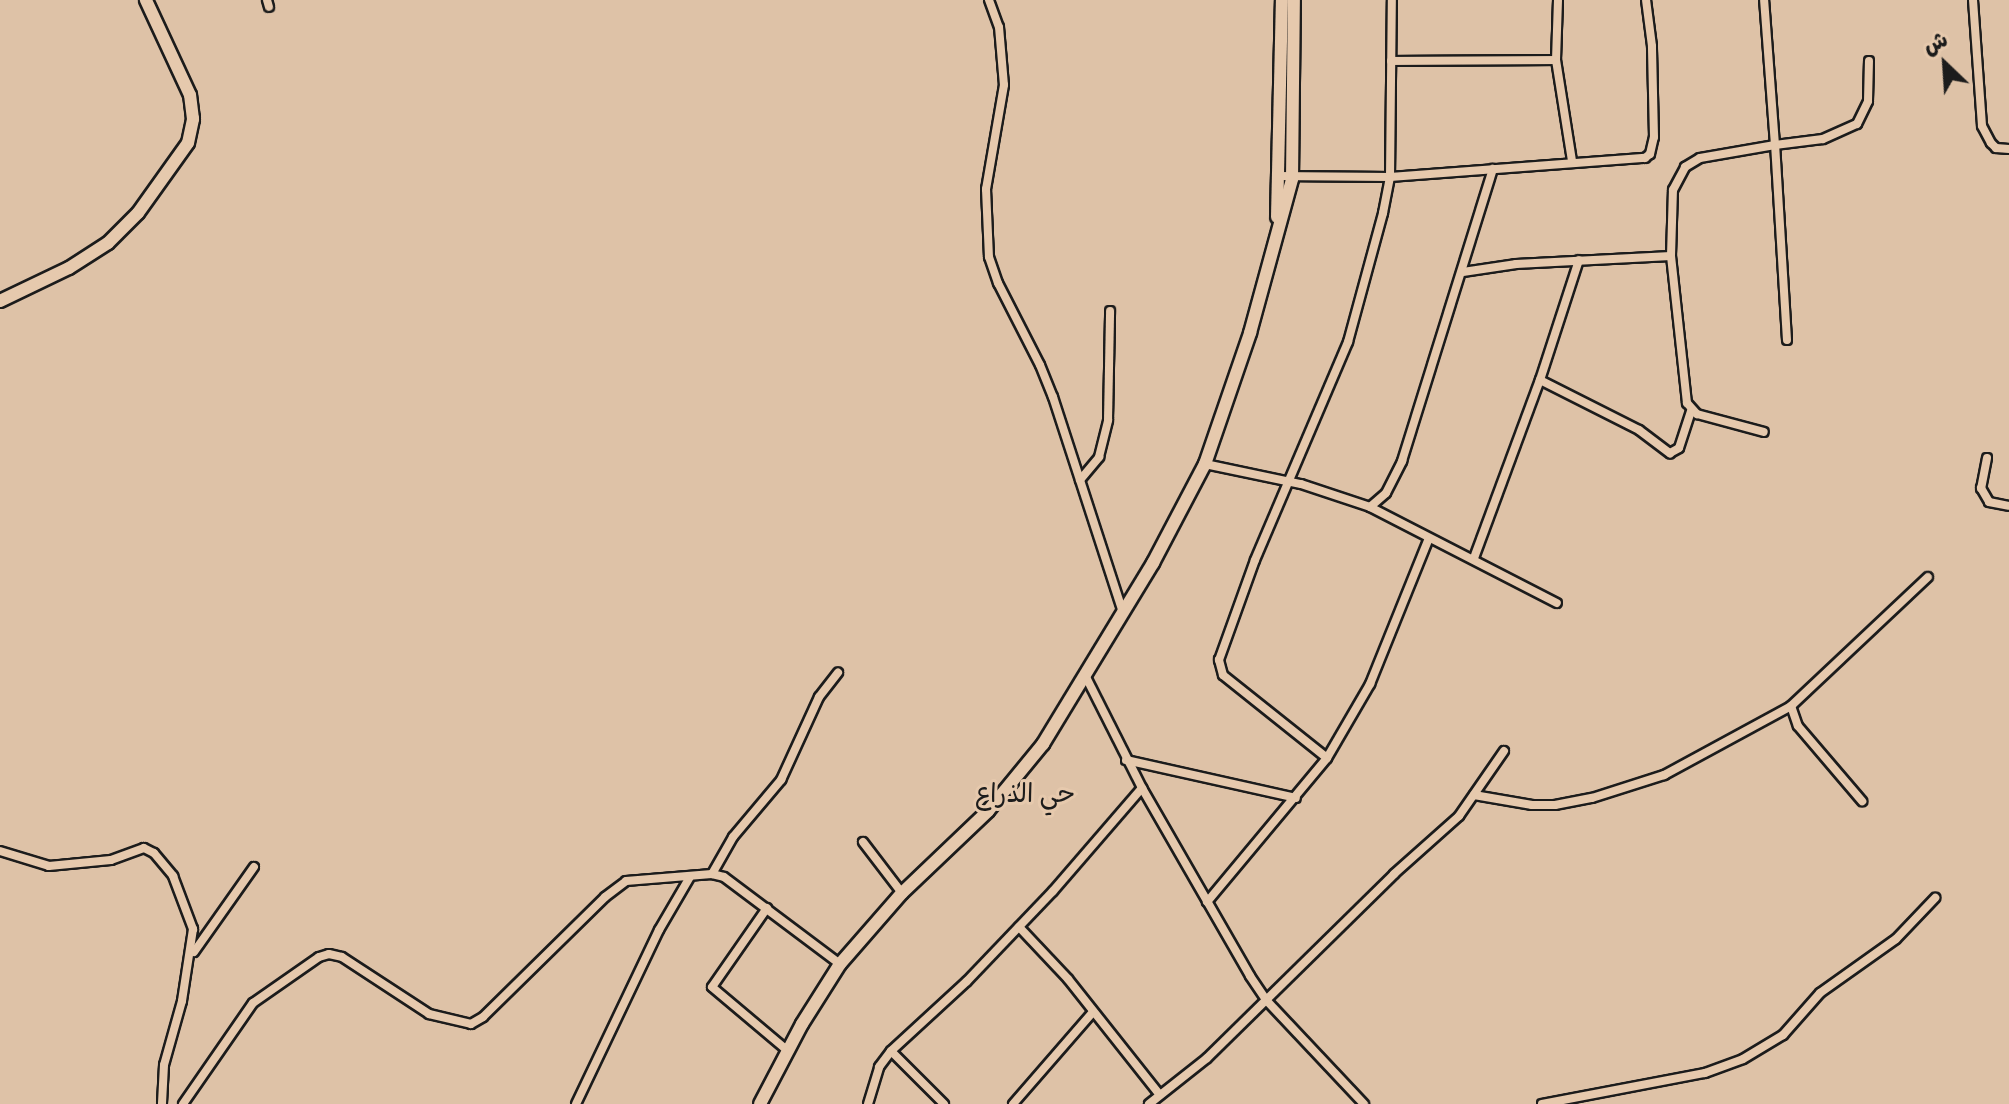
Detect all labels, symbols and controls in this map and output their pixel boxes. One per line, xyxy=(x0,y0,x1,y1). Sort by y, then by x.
north arrow xyxy=(1905,24,1985,104)
text: ش xyxy=(1918,24,1952,60)
district label: حي الذراع xyxy=(975,777,1075,809)

